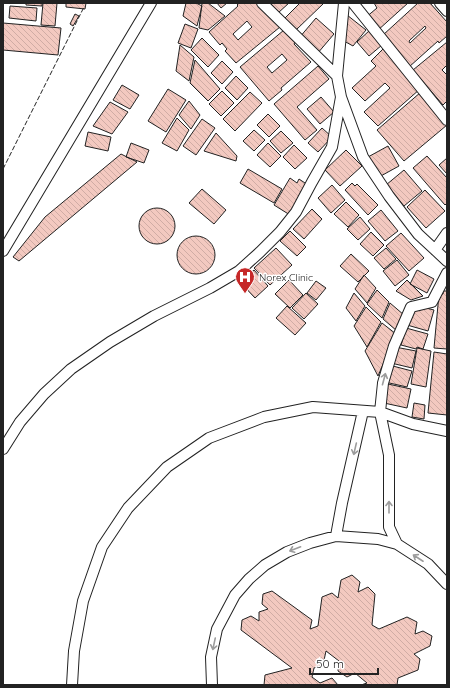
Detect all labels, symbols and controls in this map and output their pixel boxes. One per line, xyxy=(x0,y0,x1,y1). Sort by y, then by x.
hospital icon: Norex Clinic xyxy=(234,266,256,294)
place label: Norex Clinic xyxy=(259,271,313,284)
one-way arrow xyxy=(381,372,388,385)
one-way arrow xyxy=(350,442,358,455)
one-way arrow xyxy=(385,501,393,514)
one-way arrow xyxy=(289,545,301,553)
one-way arrow xyxy=(413,554,424,562)
one-way arrow xyxy=(210,637,218,650)
scale bar xyxy=(310,650,378,676)
text: 50 m xyxy=(316,656,344,671)

